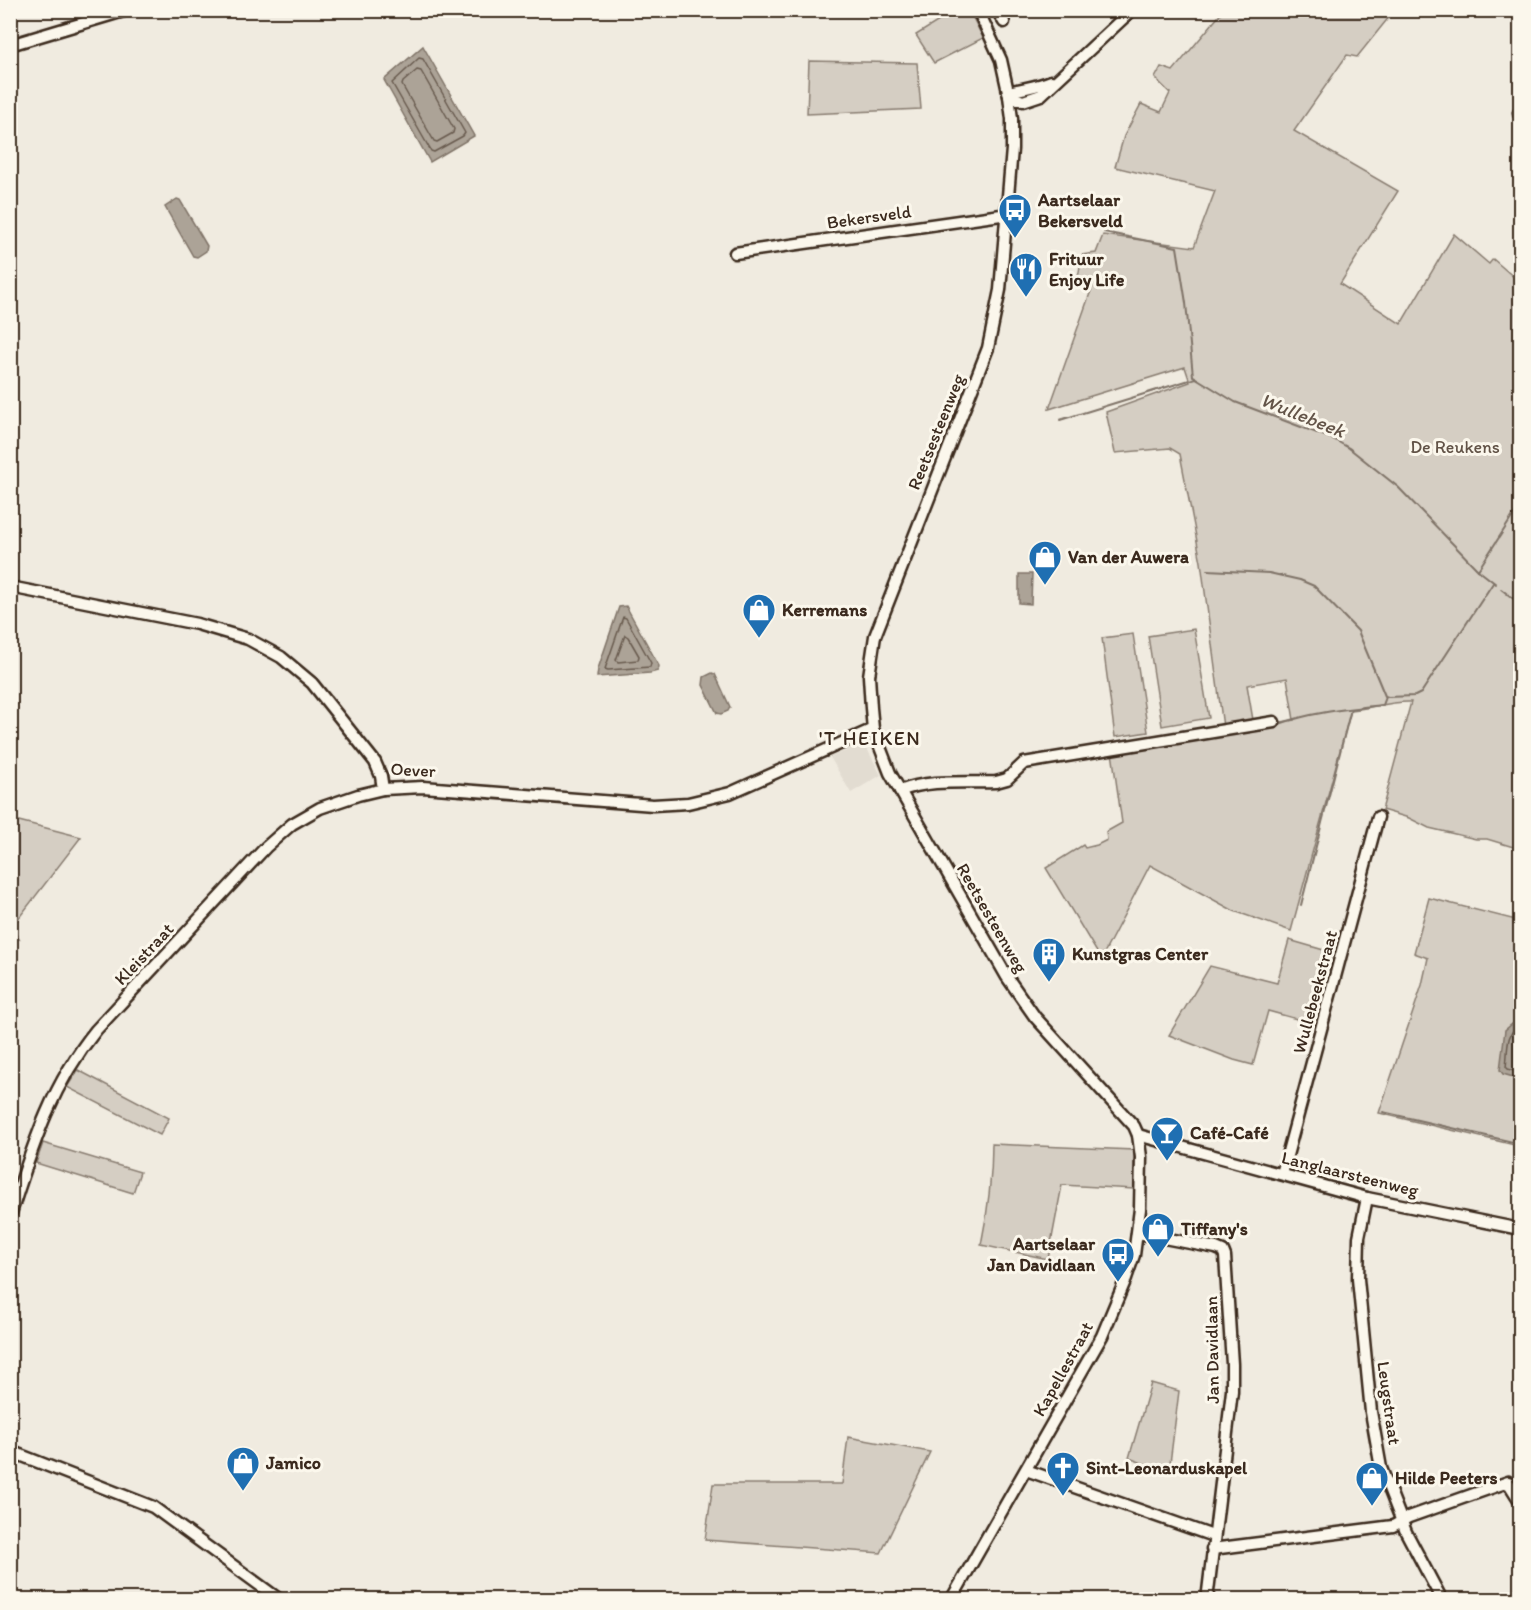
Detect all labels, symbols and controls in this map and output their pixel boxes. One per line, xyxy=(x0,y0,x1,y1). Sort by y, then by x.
place label: Aartselaar Bekersveld xyxy=(1037,189,1123,232)
bus stop icon: Aartselaar Bekersveld xyxy=(997,192,1033,239)
street label: Bekersveld xyxy=(825,200,913,234)
place label: Frituur Enjoy Life xyxy=(1049,248,1125,291)
restaurant icon: Frituur Enjoy Life xyxy=(1008,251,1044,298)
street label: Reetsesteenweg xyxy=(903,370,970,493)
water label: Wullebeek xyxy=(1257,387,1350,443)
park label: De Reukens xyxy=(1410,436,1500,458)
shop icon: Van der Auwera xyxy=(1027,539,1063,586)
place label: Van der Auwera xyxy=(1068,546,1189,568)
shop icon: Kerremans xyxy=(741,592,777,639)
place label: Kerremans xyxy=(782,599,867,621)
district label: 'T HEIKEN xyxy=(819,726,921,750)
street label: Oever xyxy=(390,758,436,782)
street label: Reetsesteenweg xyxy=(952,859,1033,977)
street label: Kleistraat xyxy=(110,918,179,990)
street label: Wullebeekstraat xyxy=(1288,928,1342,1056)
building icon: Kunstgras Center xyxy=(1031,936,1067,983)
place label: Kunstgras Center xyxy=(1072,943,1209,965)
bar icon: Café-Café xyxy=(1149,1115,1185,1162)
place label: Café-Café xyxy=(1190,1122,1269,1144)
street label: Langlaarsteenweg xyxy=(1279,1146,1422,1202)
shop icon: Tiffany's xyxy=(1140,1211,1176,1258)
place label: Tiffany's xyxy=(1180,1218,1248,1240)
place label: Aartselaar Jan Davidlaan xyxy=(986,1233,1096,1276)
bus stop icon: Aartselaar Jan Davidlaan xyxy=(1100,1236,1136,1283)
street label: Jan Davidlaan xyxy=(1200,1295,1224,1404)
street label: Kapellestraat xyxy=(1028,1318,1098,1420)
street label: Leugstraat xyxy=(1372,1360,1406,1446)
shop icon: Jamico xyxy=(225,1445,261,1492)
church icon: Sint-Leonarduskapel xyxy=(1045,1450,1081,1497)
place label: Jamico xyxy=(265,1452,321,1474)
place label: Sint-Leonarduskapel xyxy=(1086,1457,1248,1479)
shop icon: Hilde Peeters xyxy=(1354,1460,1390,1507)
place label: Hilde Peeters xyxy=(1395,1467,1497,1489)

